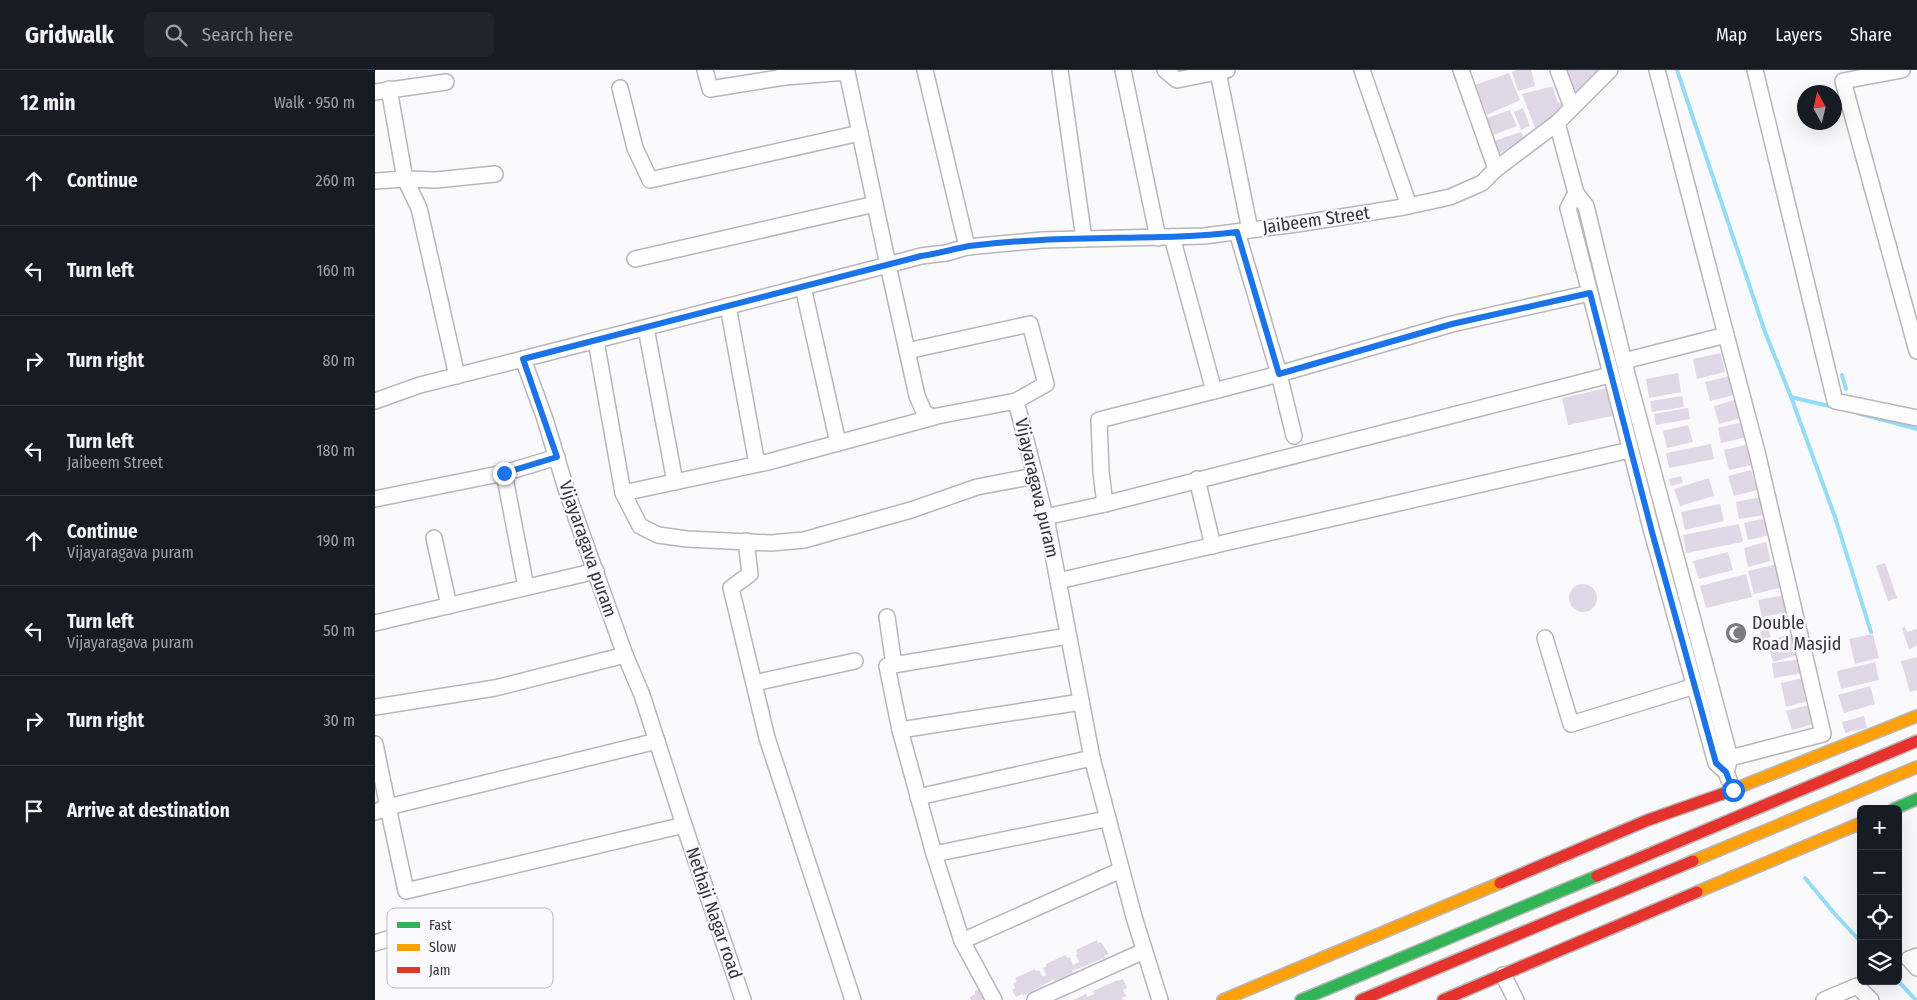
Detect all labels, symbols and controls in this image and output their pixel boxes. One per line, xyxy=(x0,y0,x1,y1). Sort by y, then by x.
search box xyxy=(144,12,494,57)
text: Gridwalk xyxy=(25,21,114,49)
icon: search xyxy=(162,21,190,49)
text: Search here xyxy=(202,23,293,46)
text: Map xyxy=(1716,24,1747,46)
text: Layers xyxy=(1775,24,1822,46)
text: Share xyxy=(1850,24,1892,46)
north arrow xyxy=(1797,85,1842,130)
text: 12 min xyxy=(20,90,75,116)
text: Walk · 950 m xyxy=(274,93,355,112)
icon: ahead xyxy=(20,167,48,195)
text: Continue xyxy=(67,169,138,192)
text: 260 m xyxy=(316,171,355,190)
street label: Jaibeem Street xyxy=(1261,202,1371,238)
icon: left xyxy=(20,257,48,285)
text: Turn left xyxy=(67,259,134,282)
text: 160 m xyxy=(316,261,355,280)
icon: right xyxy=(20,347,48,375)
text: Turn right xyxy=(67,349,144,372)
text: 80 m xyxy=(323,351,355,370)
street label: Vijayaragava puram xyxy=(1010,416,1064,560)
text: Turn left xyxy=(67,430,134,453)
icon: left xyxy=(20,437,48,465)
text: 180 m xyxy=(316,441,355,460)
text: Jaibeem Street xyxy=(67,453,163,472)
route end xyxy=(493,462,516,485)
street label: Vijayaragava puram xyxy=(554,478,622,620)
text: Continue xyxy=(67,520,138,543)
icon: ahead xyxy=(20,527,48,555)
text: 190 m xyxy=(317,531,355,550)
text: Vijayaragava puram xyxy=(67,543,194,562)
text: Turn left xyxy=(67,610,134,633)
place label: Double Road Masjid xyxy=(1752,612,1841,655)
icon: left xyxy=(20,617,48,645)
text: 50 m xyxy=(323,621,355,640)
mosque icon: Double Road Masjid xyxy=(1724,621,1748,645)
text: Vijayaragava puram xyxy=(67,633,194,652)
icon: right xyxy=(20,707,48,735)
text: Turn right xyxy=(67,709,144,732)
text: 30 m xyxy=(323,711,355,730)
route start xyxy=(1722,779,1745,802)
icon: arrive xyxy=(20,797,48,825)
text: Arrive at destination xyxy=(67,799,230,822)
map controls xyxy=(1857,805,1902,985)
button: + xyxy=(1857,805,1902,850)
street label: Nethaji Nagar road xyxy=(681,844,747,982)
button: − xyxy=(1857,850,1902,895)
button: locate xyxy=(1857,895,1902,940)
legend xyxy=(387,908,553,988)
text: Fast xyxy=(429,917,452,934)
text: Slow xyxy=(429,939,456,956)
button: layers xyxy=(1857,940,1902,985)
text: Jam xyxy=(429,962,450,979)

